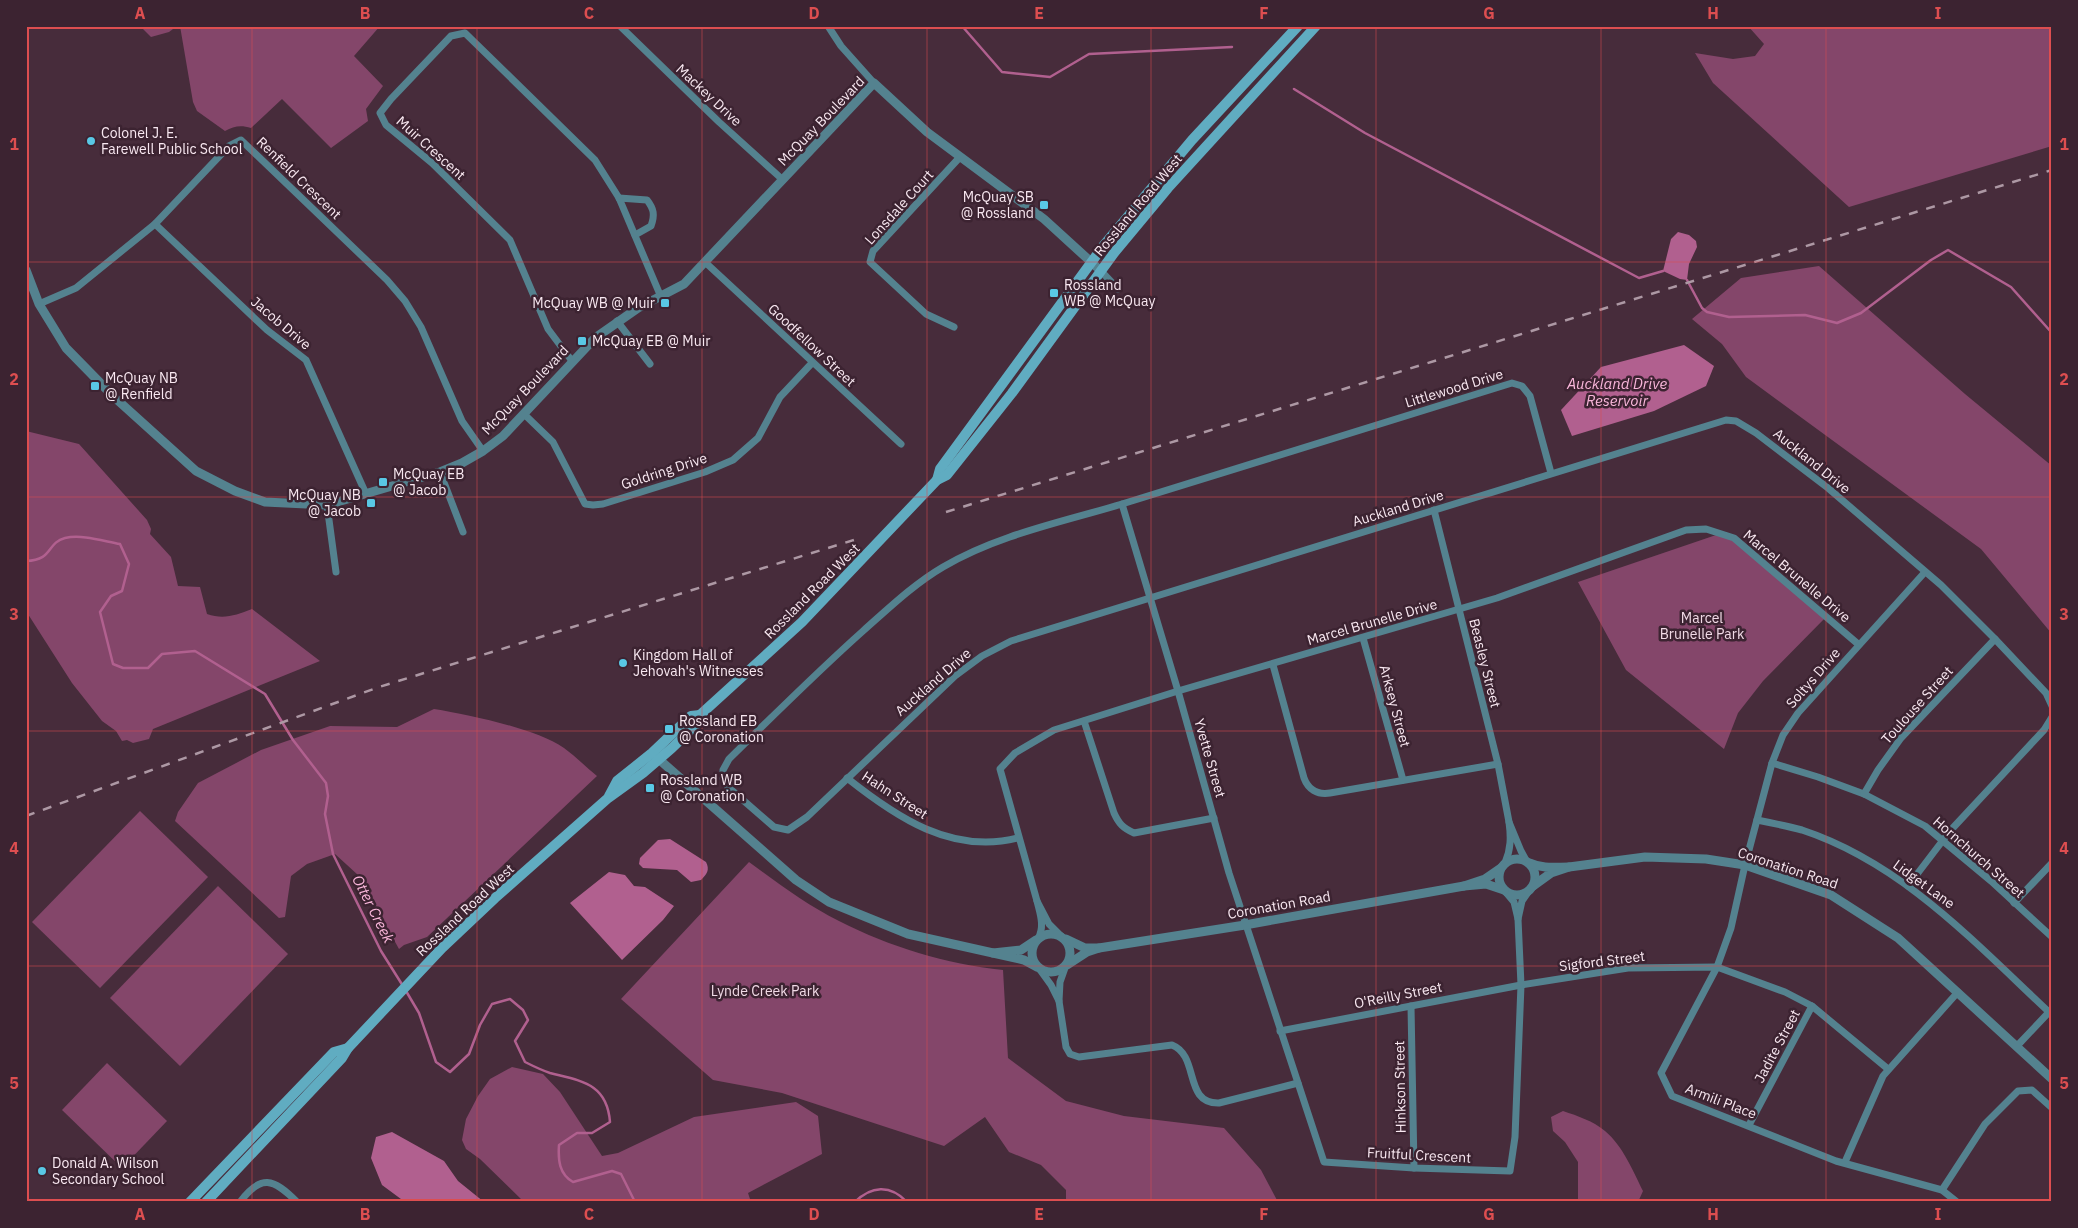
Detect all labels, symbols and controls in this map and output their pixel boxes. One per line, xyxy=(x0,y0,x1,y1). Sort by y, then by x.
text: A xyxy=(135,3,146,23)
text: B xyxy=(360,3,371,23)
text: C xyxy=(584,3,594,23)
text: D xyxy=(808,3,820,23)
text: E xyxy=(1034,3,1044,23)
text: F xyxy=(1259,3,1269,23)
text: G xyxy=(1483,3,1495,23)
text: H xyxy=(1707,3,1719,23)
text: I xyxy=(1935,3,1942,23)
street label: Mackey Drive xyxy=(672,60,746,130)
street label: McQuay Boulevard xyxy=(774,72,868,170)
street label: Muir Crescent xyxy=(393,112,469,184)
place label: Colonel J. E. Farewell Public School xyxy=(101,124,243,158)
street label: Renfield Crescent xyxy=(253,133,345,223)
text: 1 xyxy=(9,134,19,154)
text: 1 xyxy=(2059,134,2069,154)
marker: Colonel J. E. Farewell Public School xyxy=(85,135,97,147)
street label: Rossland Road West xyxy=(1090,150,1186,260)
street label: Lonsdale Court xyxy=(861,166,937,248)
place label: McQuay SB @ Rossland xyxy=(961,188,1034,222)
marker: McQuay SB @ Rossland xyxy=(1038,199,1050,211)
place label: Rossland WB @ McQuay xyxy=(1064,276,1155,310)
marker: Rossland WB @ McQuay xyxy=(1048,287,1060,299)
street label: Jacob Drive xyxy=(247,293,315,354)
place label: McQuay WB @ Muir xyxy=(532,294,655,312)
marker: McQuay WB @ Muir xyxy=(659,297,671,309)
street label: Goodfellow Street xyxy=(764,300,860,390)
place label: McQuay EB @ Muir xyxy=(592,332,710,350)
marker: McQuay EB @ Muir xyxy=(576,335,588,347)
street label: McQuay Boulevard xyxy=(478,341,572,439)
street label: Littlewood Drive xyxy=(1403,364,1506,412)
text: 2 xyxy=(9,369,19,389)
place label: McQuay NB @ Renfield xyxy=(105,369,178,403)
text: 2 xyxy=(2059,369,2069,389)
water label: Auckland Drive Reservoir xyxy=(1566,374,1667,410)
marker: McQuay NB @ Renfield xyxy=(89,380,101,392)
street label: Auckland Drive xyxy=(1770,424,1855,498)
street label: Goldring Drive xyxy=(619,449,710,493)
place label: McQuay EB @ Jacob xyxy=(393,465,464,499)
marker: McQuay EB @ Jacob xyxy=(377,476,389,488)
street label: Auckland Drive xyxy=(1350,485,1446,530)
place label: McQuay NB @ Jacob xyxy=(288,486,361,520)
marker: McQuay NB @ Jacob xyxy=(365,497,377,509)
street label: Marcel Brunelle Drive xyxy=(1740,526,1855,626)
street label: Rossland Road West xyxy=(760,539,864,643)
street label: Marcel Brunelle Drive xyxy=(1305,595,1439,649)
text: 3 xyxy=(9,604,19,624)
text: 3 xyxy=(2059,604,2069,624)
park label: Marcel Brunelle Park xyxy=(1660,609,1745,643)
street label: Beasley Street xyxy=(1465,617,1505,710)
street label: Auckland Drive xyxy=(891,644,975,720)
street label: Soltys Drive xyxy=(1782,644,1844,712)
place label: Kingdom Hall of Jehovah's Witnesses xyxy=(633,646,764,680)
marker: Kingdom Hall of Jehovah's Witnesses xyxy=(617,657,629,669)
street label: Toulouse Street xyxy=(1877,662,1957,748)
street label: Arksey Street xyxy=(1375,663,1415,749)
place label: Rossland EB @ Coronation xyxy=(679,712,764,746)
street label: Yvette Street xyxy=(1190,716,1230,800)
marker: Rossland EB @ Coronation xyxy=(663,723,675,735)
street label: Hahn Street xyxy=(859,767,931,823)
place label: Rossland WB @ Coronation xyxy=(660,771,745,805)
marker: Rossland WB @ Coronation xyxy=(644,782,656,794)
street label: Hornchurch Street xyxy=(1929,812,2029,902)
text: 4 xyxy=(9,838,19,858)
text: 4 xyxy=(2059,838,2069,858)
street label: Coronation Road xyxy=(1735,843,1841,893)
street label: Lidget Lane xyxy=(1890,856,1959,913)
street label: Rossland Road West xyxy=(412,860,518,960)
water label: Otter Creek xyxy=(348,872,399,946)
street label: Coronation Road xyxy=(1226,887,1332,923)
street label: Sigford Street xyxy=(1558,947,1646,975)
street label: O'Reilly Street xyxy=(1353,978,1444,1012)
park label: Lynde Creek Park xyxy=(711,982,820,1000)
street label: Jadite Street xyxy=(1750,1006,1804,1086)
street label: Hinkson Street xyxy=(1390,1040,1410,1134)
text: 5 xyxy=(9,1073,19,1093)
text: 5 xyxy=(2059,1073,2069,1093)
street label: Armili Place xyxy=(1683,1079,1759,1123)
street label: Fruitful Crescent xyxy=(1366,1143,1472,1167)
place label: Donald A. Wilson Secondary School xyxy=(52,1154,165,1188)
marker: Donald A. Wilson Secondary School xyxy=(36,1165,48,1177)
text: A xyxy=(135,1204,146,1224)
text: B xyxy=(360,1204,371,1224)
text: C xyxy=(584,1204,594,1224)
text: D xyxy=(808,1204,820,1224)
text: E xyxy=(1034,1204,1044,1224)
text: F xyxy=(1259,1204,1269,1224)
text: G xyxy=(1483,1204,1495,1224)
text: H xyxy=(1707,1204,1719,1224)
text: I xyxy=(1935,1204,1942,1224)

